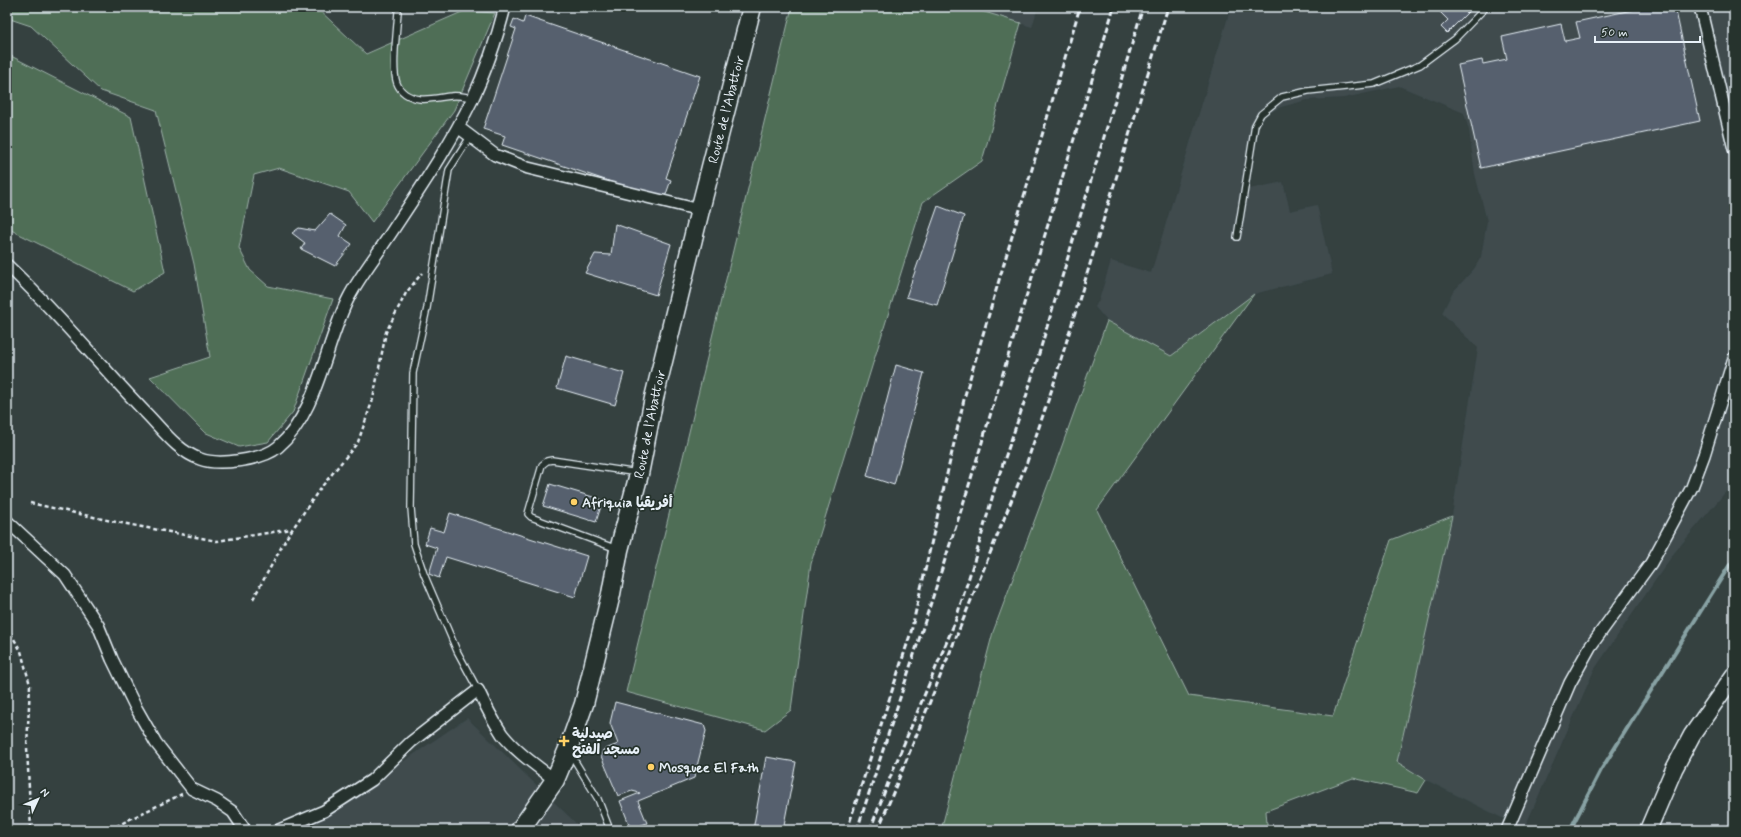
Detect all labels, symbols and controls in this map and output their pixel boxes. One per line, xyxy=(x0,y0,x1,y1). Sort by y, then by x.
scale bar xyxy=(1595,18,1700,44)
text: 50 m xyxy=(1601,25,1628,41)
street label: Route de l’Abattoir xyxy=(704,53,749,165)
street label: Route de l’Abattoir xyxy=(630,368,671,481)
place label: Afriquia أفريقيا xyxy=(582,493,673,512)
marker: Afriquia أفريقيا xyxy=(569,497,579,507)
place label: صيدلية مسجد الفتح xyxy=(572,725,640,759)
marker: صيدلية مسجد الفتح xyxy=(559,736,569,746)
place label: Mosquee El Fath xyxy=(659,759,759,777)
marker: Mosquee El Fath xyxy=(646,762,656,772)
north arrow xyxy=(18,779,58,819)
text: N xyxy=(37,785,52,800)

